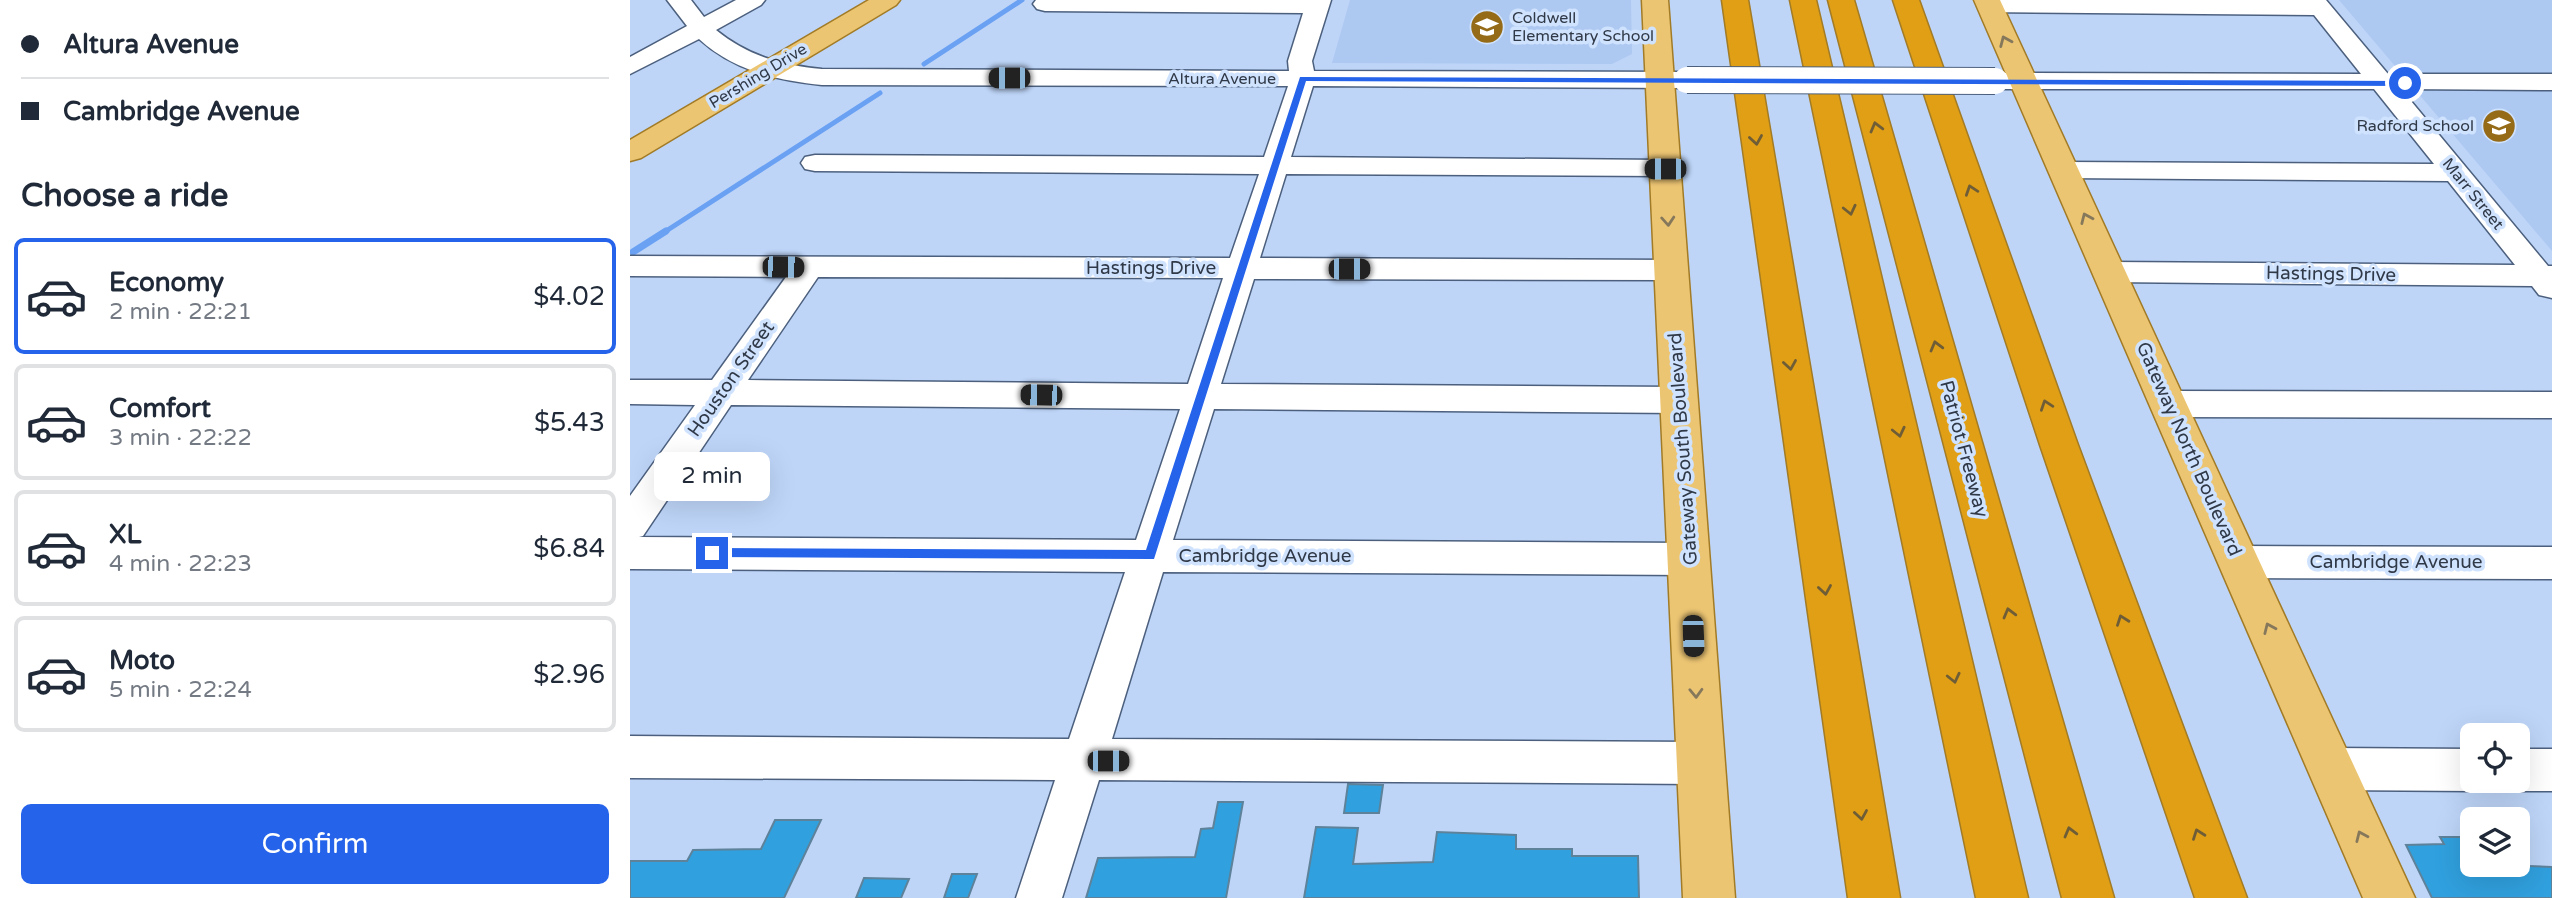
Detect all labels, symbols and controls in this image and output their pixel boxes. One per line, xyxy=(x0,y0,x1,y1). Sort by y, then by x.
school or university icon: Coldwell Elementary School xyxy=(1468,8,1506,46)
place label: Coldwell Elementary School xyxy=(1512,8,1654,46)
text: Altura Avenue xyxy=(63,29,239,60)
one-way arrow xyxy=(1999,36,2013,48)
street label: Pershing Drive xyxy=(705,39,811,113)
route start xyxy=(2389,67,2421,99)
car xyxy=(989,68,1031,89)
street label: Altura Avenue xyxy=(1168,69,1276,89)
text: Cambridge Avenue xyxy=(63,96,300,127)
school or university icon: Radford School xyxy=(2480,107,2518,145)
place label: Radford School xyxy=(2356,116,2474,136)
one-way arrow xyxy=(1870,121,1884,133)
one-way arrow xyxy=(1749,134,1764,146)
street label: Marr Street xyxy=(2438,154,2508,234)
car xyxy=(1645,159,1687,180)
text: Choose a ride xyxy=(21,177,228,215)
one-way arrow xyxy=(1965,185,1979,197)
one-way arrow xyxy=(1842,204,1856,216)
one-way arrow xyxy=(2081,213,2095,225)
one-way arrow xyxy=(1661,216,1676,227)
car xyxy=(762,256,805,278)
street label: Hastings Drive xyxy=(1086,257,1216,279)
car xyxy=(1329,259,1371,280)
street label: Hastings Drive xyxy=(2266,262,2396,286)
icon: car xyxy=(25,265,88,328)
text: Economy xyxy=(109,267,224,298)
text: $4.02 xyxy=(533,281,605,312)
text: 2 min · 22:21 xyxy=(109,298,252,326)
street label: Houston Street xyxy=(683,317,779,441)
street label: Gateway South Boulevard xyxy=(1664,332,1702,566)
street label: Gateway North Boulevard xyxy=(2132,339,2246,559)
one-way arrow xyxy=(1930,341,1944,353)
one-way arrow xyxy=(1783,359,1798,371)
street label: Patriot Freeway xyxy=(1935,378,1993,520)
car xyxy=(1020,384,1063,406)
icon: car xyxy=(25,391,88,454)
text: Comfort xyxy=(109,393,211,424)
one-way arrow xyxy=(2040,400,2054,412)
text: $5.43 xyxy=(534,407,605,438)
text: 3 min · 22:22 xyxy=(109,424,252,452)
one-way arrow xyxy=(1891,426,1906,438)
callout: 2 min xyxy=(654,452,770,500)
text: 2 min xyxy=(681,462,743,490)
icon: car xyxy=(25,517,88,580)
text: XL xyxy=(109,519,141,550)
text: $6.84 xyxy=(533,533,605,564)
route end xyxy=(696,537,728,569)
street label: Cambridge Avenue xyxy=(1179,545,1352,567)
text: 4 min · 22:23 xyxy=(109,550,252,578)
street label: Cambridge Avenue xyxy=(2310,551,2483,573)
one-way arrow xyxy=(1817,584,1832,596)
one-way arrow xyxy=(2003,607,2018,619)
one-way arrow xyxy=(2116,614,2130,626)
car xyxy=(1682,615,1705,657)
one-way arrow xyxy=(2263,623,2277,635)
icon: car xyxy=(25,643,88,706)
text: Moto xyxy=(109,645,175,676)
text: $2.96 xyxy=(533,659,605,690)
one-way arrow xyxy=(1945,672,1960,684)
text: 5 min · 22:24 xyxy=(109,676,252,704)
one-way arrow xyxy=(1688,688,1703,699)
map controls xyxy=(2460,723,2530,877)
button: locate xyxy=(2460,723,2530,793)
car xyxy=(1088,751,1130,772)
button: Confirm xyxy=(21,804,609,884)
button: layers xyxy=(2460,807,2530,877)
one-way arrow xyxy=(1853,809,1868,821)
one-way arrow xyxy=(2064,826,2078,838)
one-way arrow xyxy=(2192,828,2206,840)
one-way arrow xyxy=(2355,830,2369,843)

